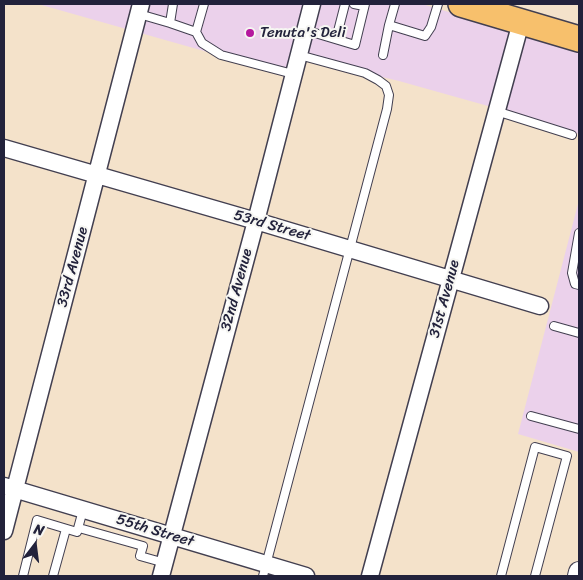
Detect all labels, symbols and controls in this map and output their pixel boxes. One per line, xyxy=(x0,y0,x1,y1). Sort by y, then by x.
place label: Tenuta's Deli xyxy=(260,24,346,42)
marker: Tenuta's Deli xyxy=(244,27,256,39)
street label: 53rd Street xyxy=(232,206,312,246)
street label: 33rd Avenue xyxy=(54,225,92,309)
street label: 32nd Avenue xyxy=(217,247,257,333)
street label: 31st Avenue xyxy=(426,258,464,340)
street label: 55th Street xyxy=(114,511,196,551)
text: N xyxy=(31,517,47,543)
north arrow xyxy=(10,520,60,570)

